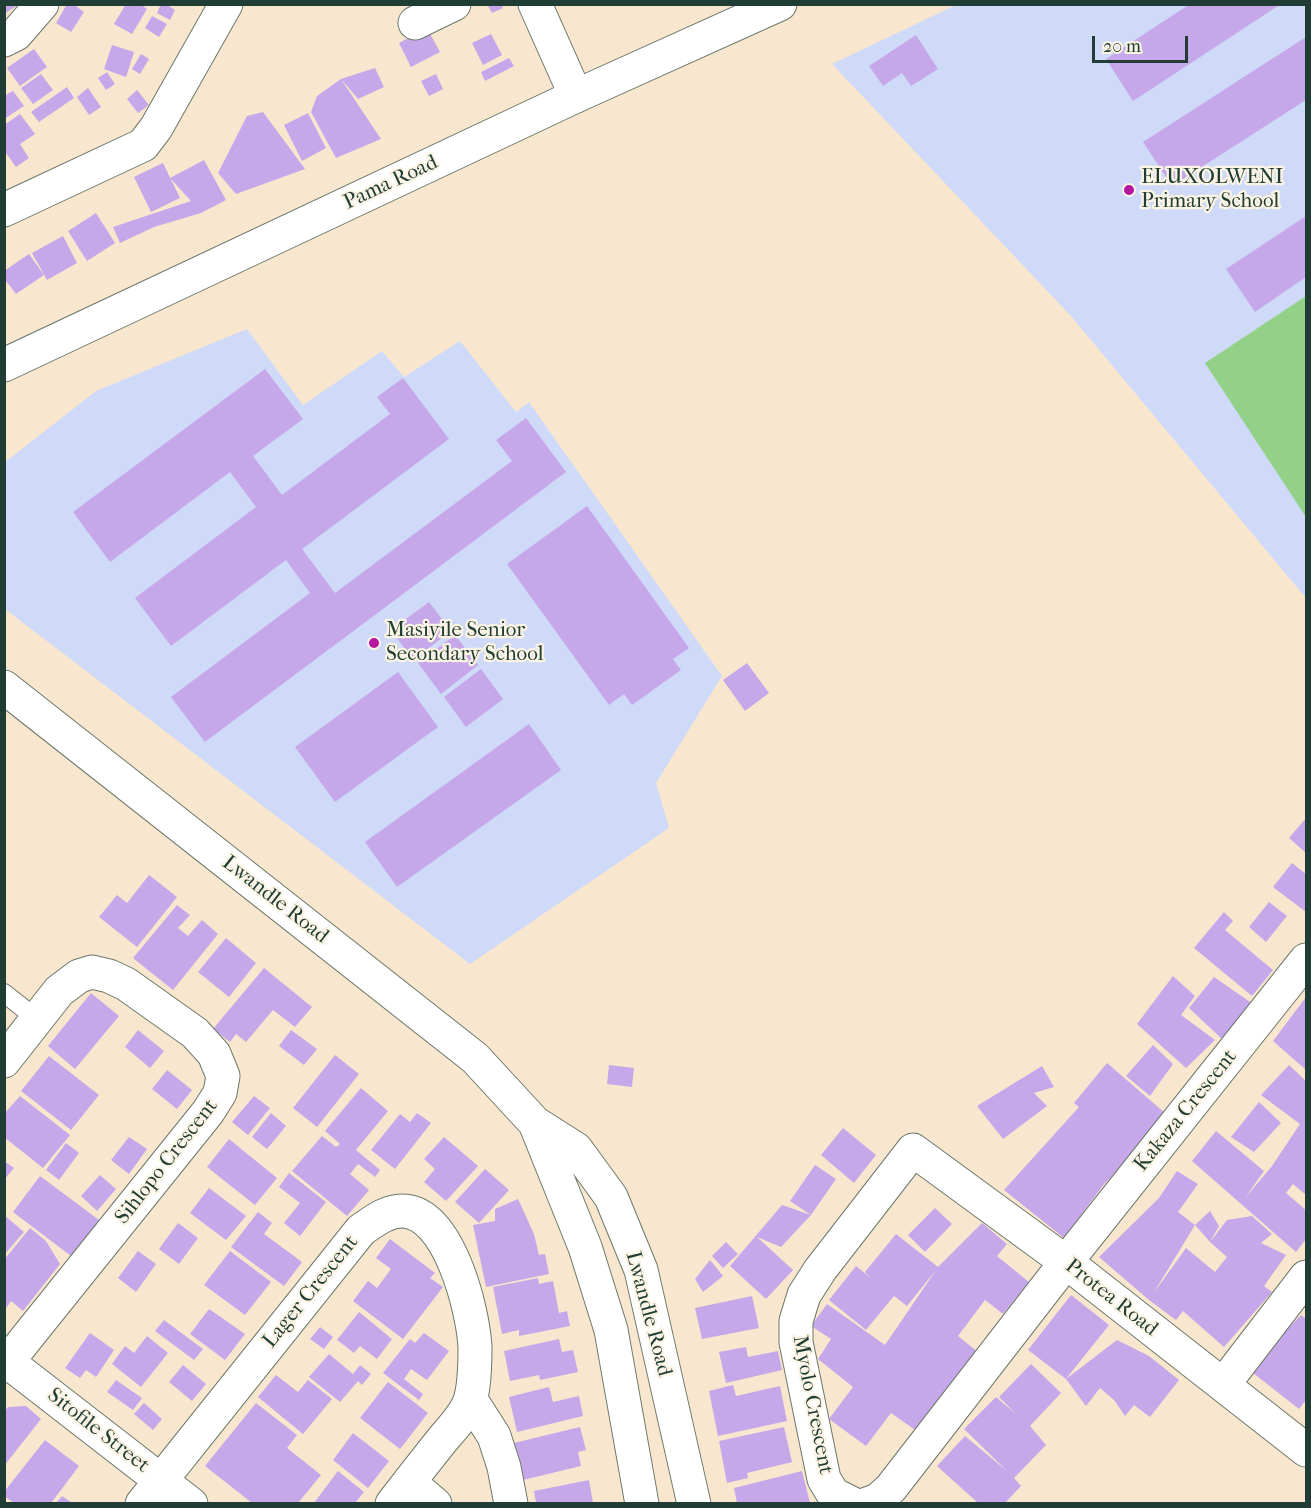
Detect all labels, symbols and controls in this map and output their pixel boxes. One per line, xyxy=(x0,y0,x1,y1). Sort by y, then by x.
scale bar xyxy=(1095,24,1191,62)
text: 20 m xyxy=(1103,36,1141,57)
street label: Pama Road xyxy=(340,150,442,216)
place label: ELUXOLWENI Primary School xyxy=(1141,165,1283,215)
marker: ELUXOLWENI Primary School xyxy=(1122,183,1136,197)
place label: Masiyile Senior Secondary School xyxy=(386,618,544,668)
marker: Masiyile Senior Secondary School xyxy=(367,636,381,650)
street label: Lwandle Road xyxy=(217,851,333,949)
street label: Kakaza Crescent xyxy=(1129,1045,1243,1177)
street label: Sihlopo Crescent xyxy=(110,1094,224,1230)
street label: Lager Crescent xyxy=(258,1231,364,1353)
street label: Lwandle Road xyxy=(619,1249,677,1379)
street label: Protea Road xyxy=(1060,1254,1162,1342)
street label: Myolo Crescent xyxy=(786,1333,838,1477)
street label: Sitofile Street xyxy=(42,1383,154,1479)

